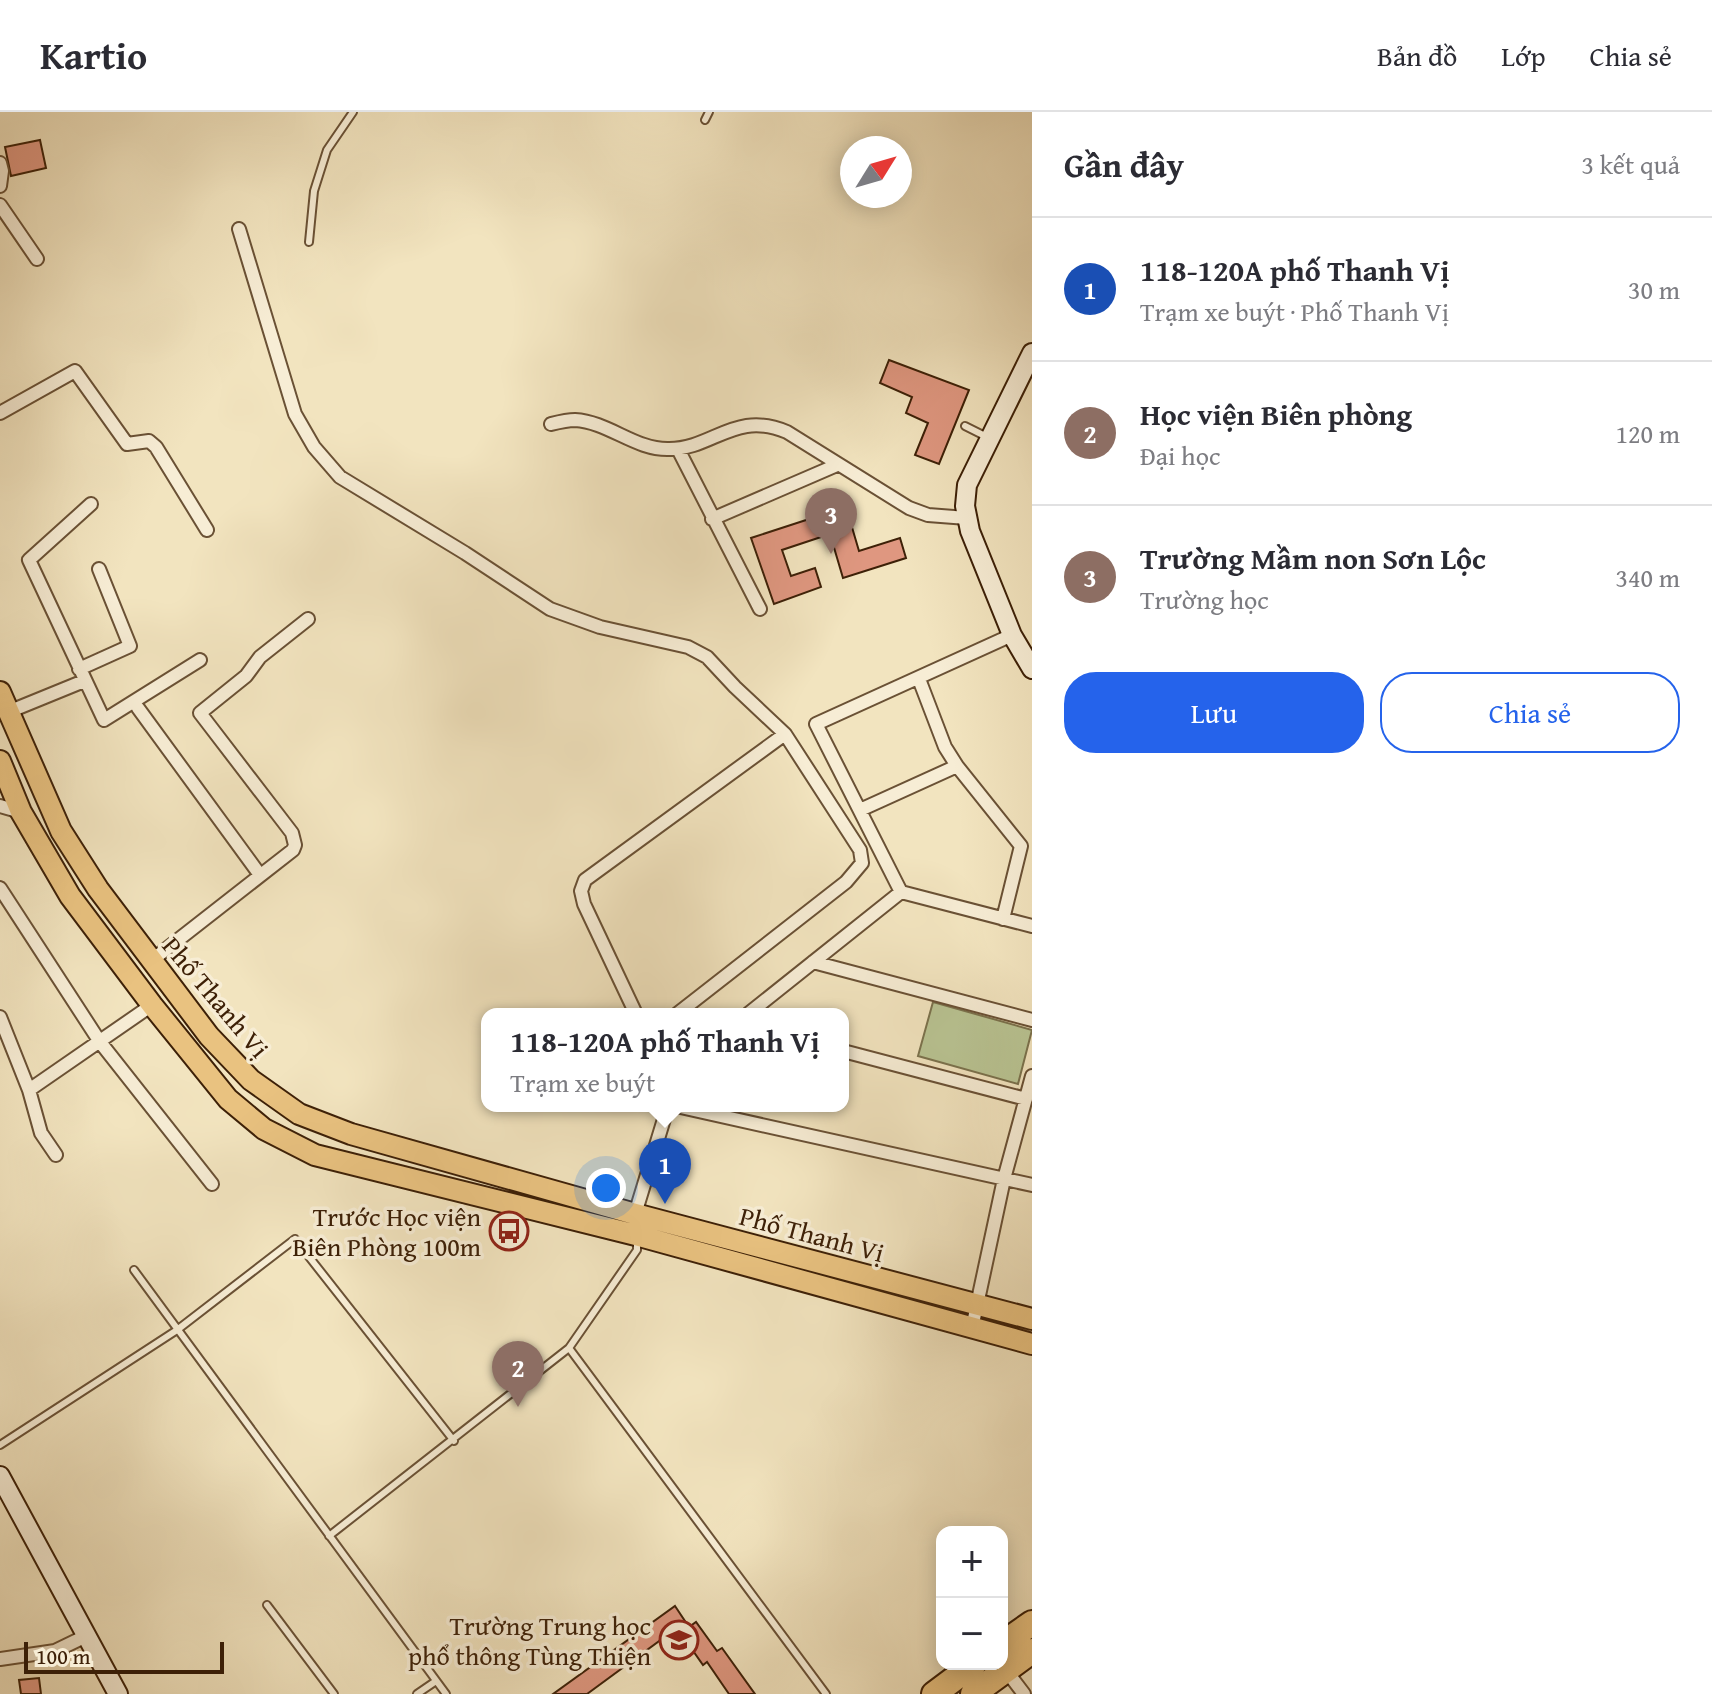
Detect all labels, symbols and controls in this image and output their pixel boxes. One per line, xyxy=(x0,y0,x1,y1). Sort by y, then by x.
text: Kartio xyxy=(40,27,147,83)
text: Bản đồ xyxy=(1377,35,1457,76)
text: Lớp xyxy=(1501,35,1546,76)
text: Chia sẻ xyxy=(1590,35,1672,76)
north arrow xyxy=(840,136,912,208)
text: Gần đây xyxy=(1064,140,1184,189)
text: 3 kết quả xyxy=(1581,145,1680,184)
text: 118-120A phố Thanh Vị xyxy=(1140,248,1449,292)
text: 1 xyxy=(1083,270,1097,309)
text: 30 m xyxy=(1628,270,1680,309)
text: Trạm xe buýt · Phố Thanh Vị xyxy=(1140,292,1449,331)
text: Học viện Biên phòng xyxy=(1140,392,1412,436)
text: 2 xyxy=(1083,414,1097,453)
text: 120 m xyxy=(1615,414,1680,453)
text: Đại học xyxy=(1140,436,1221,475)
pin: 3 xyxy=(805,488,857,554)
text: Trường Mầm non Sơn Lộc xyxy=(1140,536,1486,580)
text: 3 xyxy=(1083,558,1097,597)
text: 340 m xyxy=(1615,558,1680,597)
text: Trường học xyxy=(1140,580,1269,619)
button: Lưu xyxy=(1064,672,1364,753)
button: Chia sẻ xyxy=(1380,672,1680,753)
street label: Phố Thanh Vị xyxy=(153,928,279,1066)
popup xyxy=(481,1008,849,1112)
text: 118-120A phố Thanh Vị xyxy=(510,1019,820,1063)
text: Trạm xe buýt xyxy=(510,1063,655,1102)
pin: 1 xyxy=(639,1138,691,1204)
your location xyxy=(586,1168,626,1208)
street label: Phố Thanh Vị xyxy=(735,1196,889,1272)
place label: Trước Học viện Biên Phòng 100m xyxy=(293,1197,481,1266)
bus stop icon: Trước Học viện Biên Phòng 100m xyxy=(488,1210,530,1252)
pin: 2 xyxy=(492,1341,544,1407)
map controls xyxy=(936,1526,1008,1670)
button: + xyxy=(936,1526,1008,1598)
button: − xyxy=(936,1598,1008,1670)
place label: Trường Trung học phổ thông Tùng Thiện xyxy=(408,1606,651,1675)
school or university icon: Trường Trung học phổ thông Tùng Thiện xyxy=(658,1619,700,1661)
scale bar xyxy=(24,1638,224,1674)
text: 100 m xyxy=(36,1640,91,1672)

